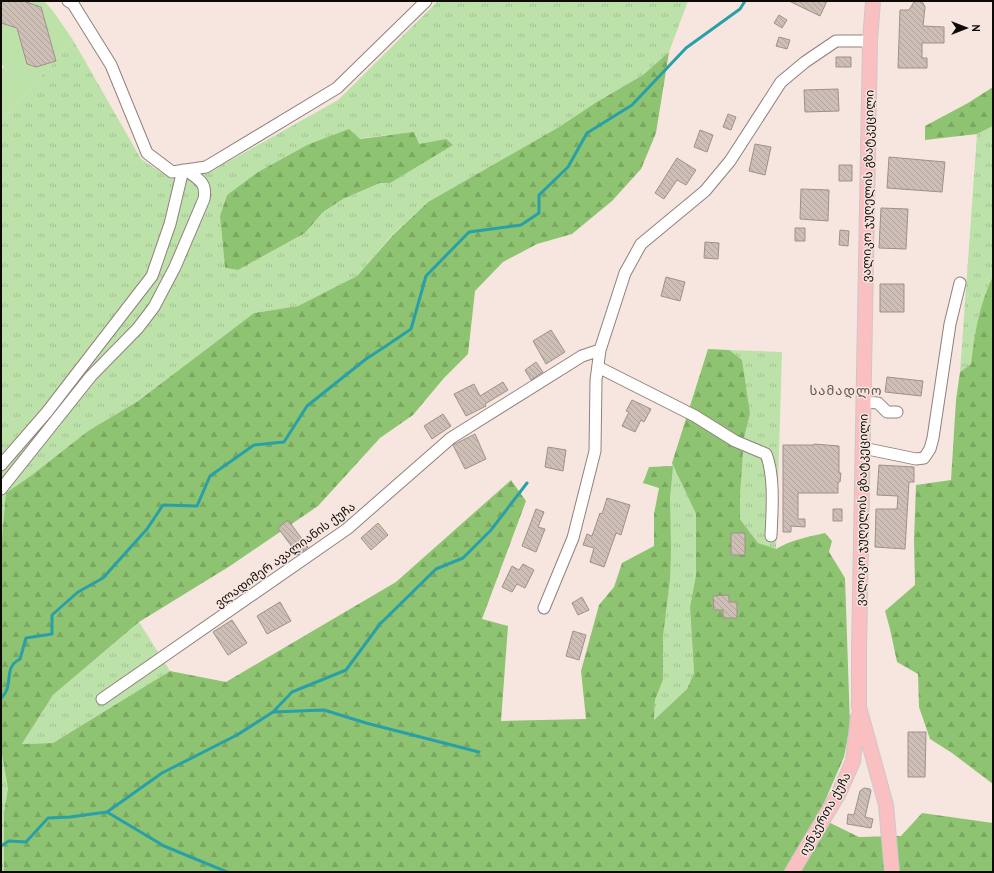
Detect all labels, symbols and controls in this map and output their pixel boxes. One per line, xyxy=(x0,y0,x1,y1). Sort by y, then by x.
north arrow xyxy=(946,8,986,48)
text: N xyxy=(969,24,983,32)
street label: ვალიკო ჯუღელის გზატკეცილი xyxy=(858,90,878,282)
district label: სამადლო xyxy=(809,382,883,399)
street label: ვალიკო ჯუღელის გზატკეცილი xyxy=(852,414,872,606)
street label: ვლადიმერ ავალიანის ქუჩა xyxy=(212,499,358,611)
street label: იუნკერთა ქუჩა xyxy=(795,769,854,858)

